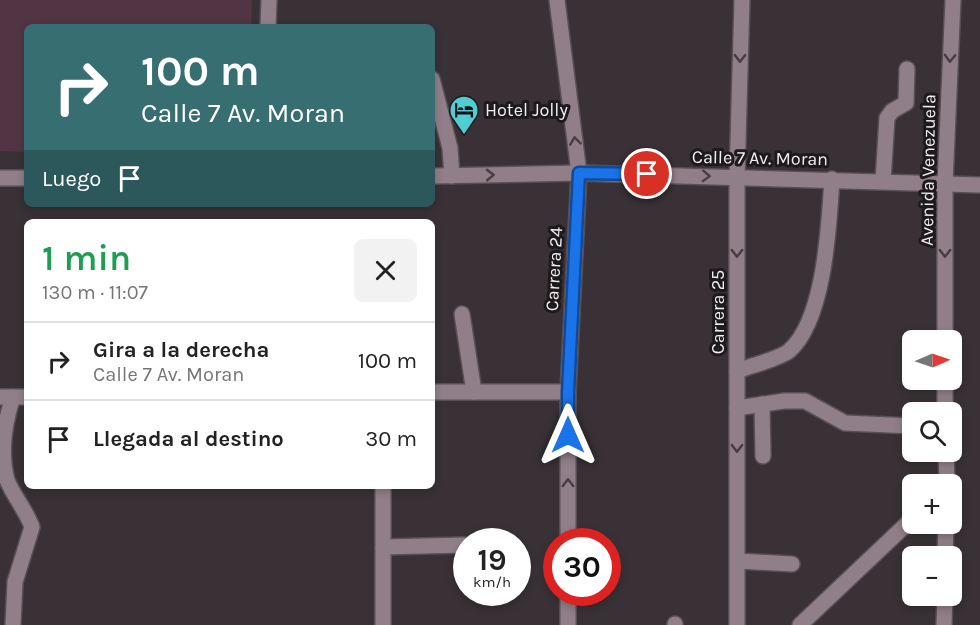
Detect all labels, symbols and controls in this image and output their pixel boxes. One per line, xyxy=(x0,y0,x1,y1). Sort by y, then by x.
text: 100 m xyxy=(141,46,260,96)
icon: right xyxy=(42,48,120,126)
one-way arrow xyxy=(734,54,746,63)
one-way arrow xyxy=(944,54,957,63)
hotel icon: Hotel Jolly xyxy=(448,94,480,136)
street label: Avenida Venezuela xyxy=(916,94,940,246)
text: Calle 7 Av. Moran xyxy=(141,97,345,129)
place label: Hotel Jolly xyxy=(485,99,568,121)
one-way arrow xyxy=(569,137,581,146)
street label: Calle 7 Av. Moran xyxy=(692,146,828,170)
pin xyxy=(621,148,672,199)
icon: arrive xyxy=(630,157,663,190)
icon: arrive xyxy=(113,162,146,195)
text: Luego xyxy=(42,166,101,192)
one-way arrow xyxy=(486,168,495,181)
one-way arrow xyxy=(702,170,711,182)
street label: Carrera 24 xyxy=(541,226,567,312)
text: 1 min xyxy=(42,237,131,279)
button: close xyxy=(354,239,417,302)
one-way arrow xyxy=(731,249,743,258)
one-way arrow xyxy=(939,249,951,258)
street label: Carrera 25 xyxy=(707,270,729,354)
text: 130 m · 11:07 xyxy=(42,281,148,304)
north arrow xyxy=(902,330,962,390)
map controls xyxy=(902,330,962,606)
text: Gira a la derecha xyxy=(93,337,269,363)
icon: right xyxy=(42,345,75,378)
text: 100 m xyxy=(358,348,417,374)
text: Calle 7 Av. Moran xyxy=(93,363,244,386)
button: search xyxy=(902,402,962,462)
position arrow xyxy=(536,403,600,467)
icon: arrive xyxy=(42,423,75,456)
text: Llegada al destino xyxy=(93,426,284,452)
text: 30 m xyxy=(365,426,417,452)
one-way arrow xyxy=(731,444,743,453)
button: + xyxy=(902,474,962,534)
one-way arrow xyxy=(562,479,574,488)
speed limit sign: 30 xyxy=(543,528,621,606)
text: 19 xyxy=(477,542,506,578)
button: − xyxy=(902,546,962,606)
text: km/h xyxy=(473,573,511,591)

